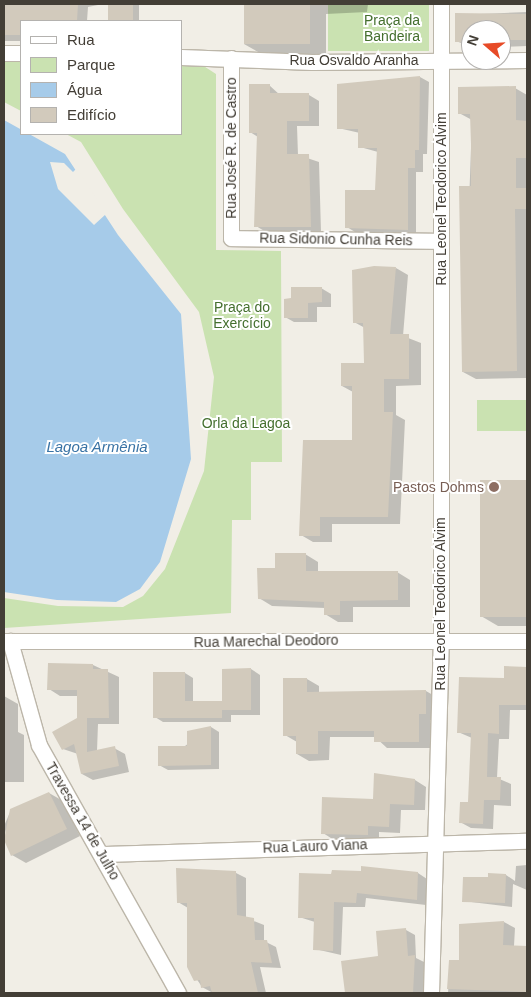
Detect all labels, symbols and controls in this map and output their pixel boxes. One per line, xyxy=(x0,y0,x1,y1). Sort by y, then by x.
park label: Praça da Bandeira xyxy=(364,12,420,44)
legend xyxy=(20,20,182,135)
north arrow xyxy=(461,20,511,70)
text: Rua xyxy=(67,31,95,48)
text: N xyxy=(464,33,482,48)
street label: Rua Osvaldo Aranha xyxy=(289,52,419,68)
text: Parque xyxy=(67,56,115,73)
street label: Rua José R. de Castro xyxy=(223,77,239,219)
text: Água xyxy=(67,81,102,98)
text: Edifício xyxy=(67,106,116,123)
street label: Rua Leonel Teodorico Alvim xyxy=(433,112,449,286)
street label: Rua Sidonio Cunha Reis xyxy=(259,229,413,249)
park label: Praça do Exercício xyxy=(213,299,271,332)
park label: Orla da Lagoa xyxy=(202,415,290,431)
water label: Lagoa Armênia xyxy=(46,438,148,456)
place label: Pastos Dohms xyxy=(393,479,484,495)
marker: Pastos Dohms xyxy=(488,481,500,493)
street label: Rua Leonel Teodorico Alvim xyxy=(432,517,448,691)
street label: Rua Marechal Deodoro xyxy=(193,631,339,651)
street label: Travessa 14 de Julho xyxy=(42,759,124,883)
street label: Rua Lauro Viana xyxy=(262,836,368,856)

